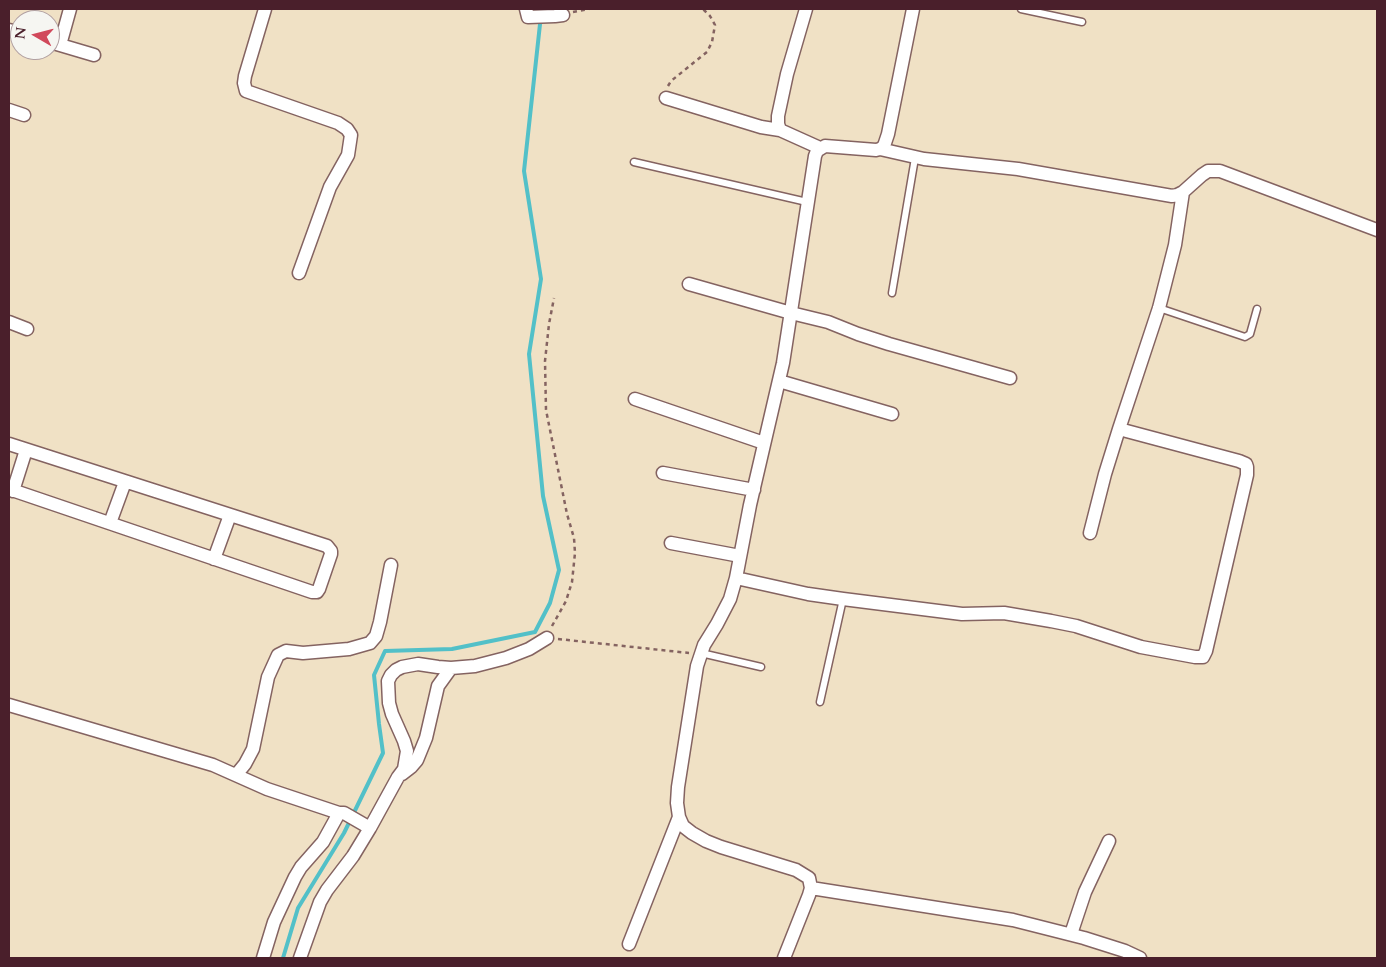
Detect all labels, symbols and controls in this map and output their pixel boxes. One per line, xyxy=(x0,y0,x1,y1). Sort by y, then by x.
north arrow xyxy=(10,10,60,60)
text: N xyxy=(10,26,31,40)

